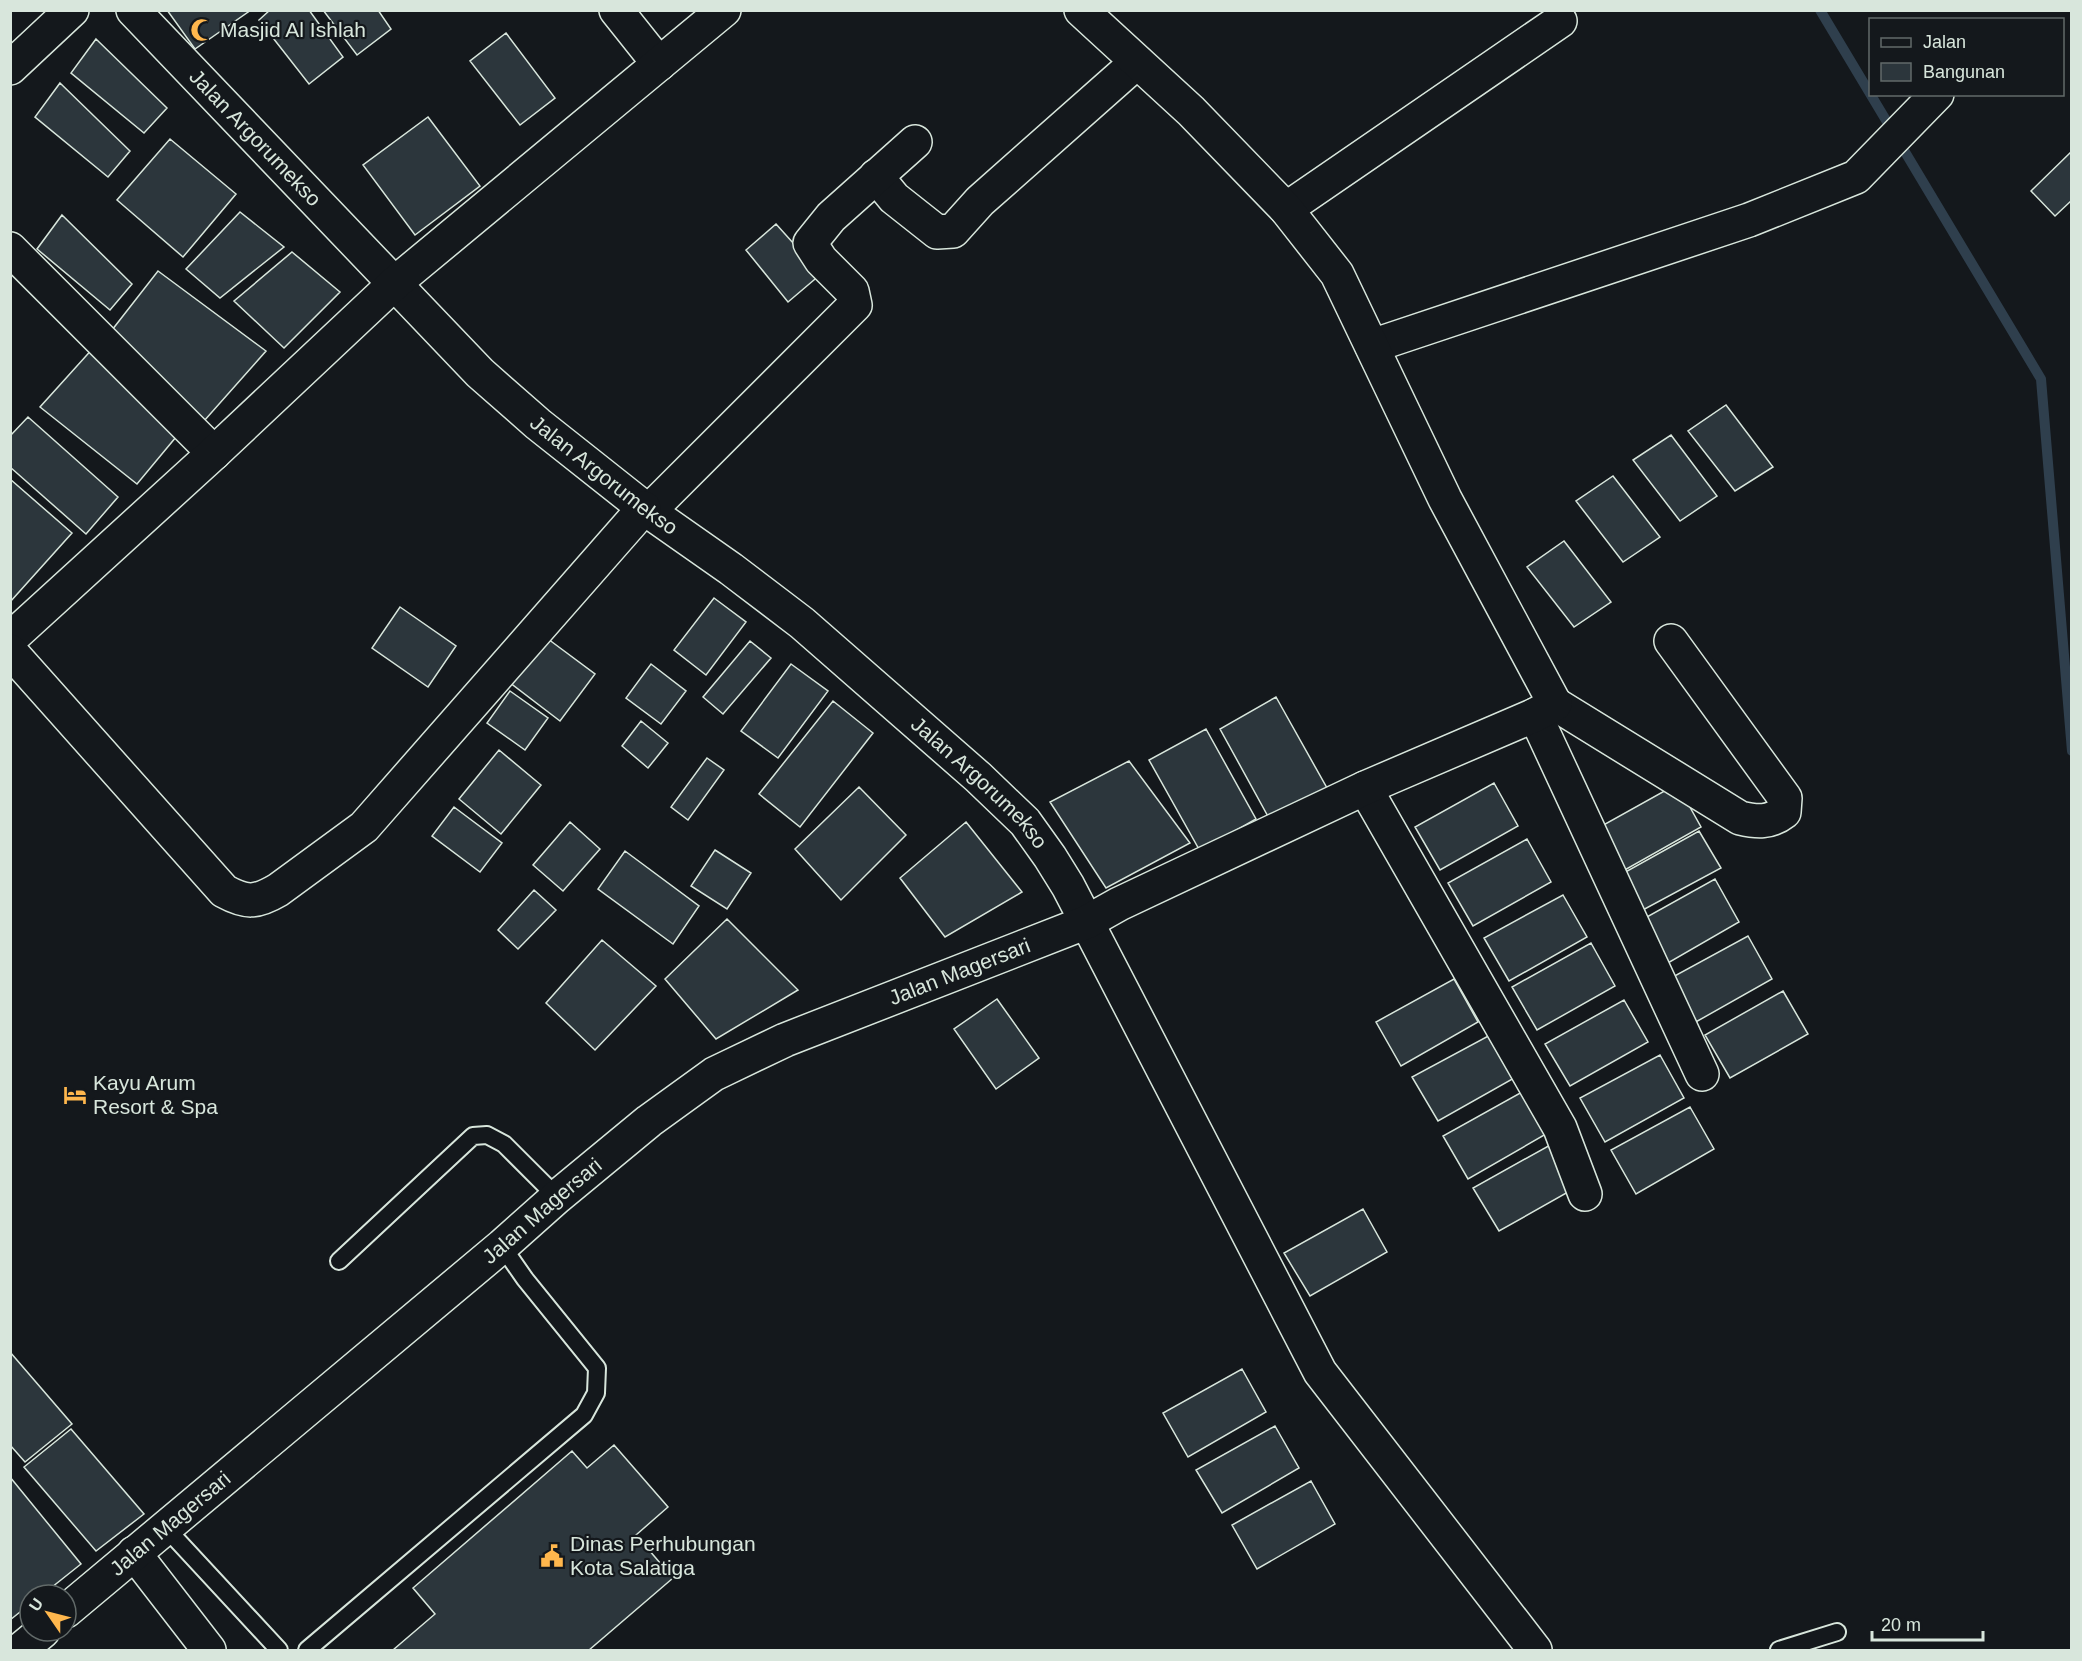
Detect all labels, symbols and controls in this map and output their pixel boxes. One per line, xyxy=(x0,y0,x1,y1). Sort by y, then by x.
mosque icon: Masjid Al Ishlah xyxy=(189,17,215,43)
place label: Masjid Al Ishlah xyxy=(220,18,366,41)
legend xyxy=(1869,18,2064,96)
text: Jalan xyxy=(1923,32,1966,52)
text: Bangunan xyxy=(1923,62,2005,82)
street label: Jalan Argorumekso xyxy=(185,65,326,211)
street label: Jalan Argorumekso xyxy=(526,411,682,539)
street label: Jalan Argorumekso xyxy=(907,712,1052,853)
street label: Jalan Magersari xyxy=(886,933,1033,1009)
place label: Kayu Arum Resort & Spa xyxy=(93,1071,218,1118)
hotel icon: Kayu Arum Resort & Spa xyxy=(62,1082,88,1108)
street label: Jalan Magersari xyxy=(478,1153,606,1268)
street label: Jalan Magersari xyxy=(105,1467,235,1580)
place label: Dinas Perhubungan Kota Salatiga xyxy=(570,1532,756,1579)
public building icon: Dinas Perhubungan Kota Salatiga xyxy=(539,1543,565,1569)
north arrow xyxy=(18,1583,78,1643)
text: U xyxy=(26,1595,46,1614)
scale bar xyxy=(1872,1604,1983,1642)
text: 20 m xyxy=(1881,1615,1921,1635)

